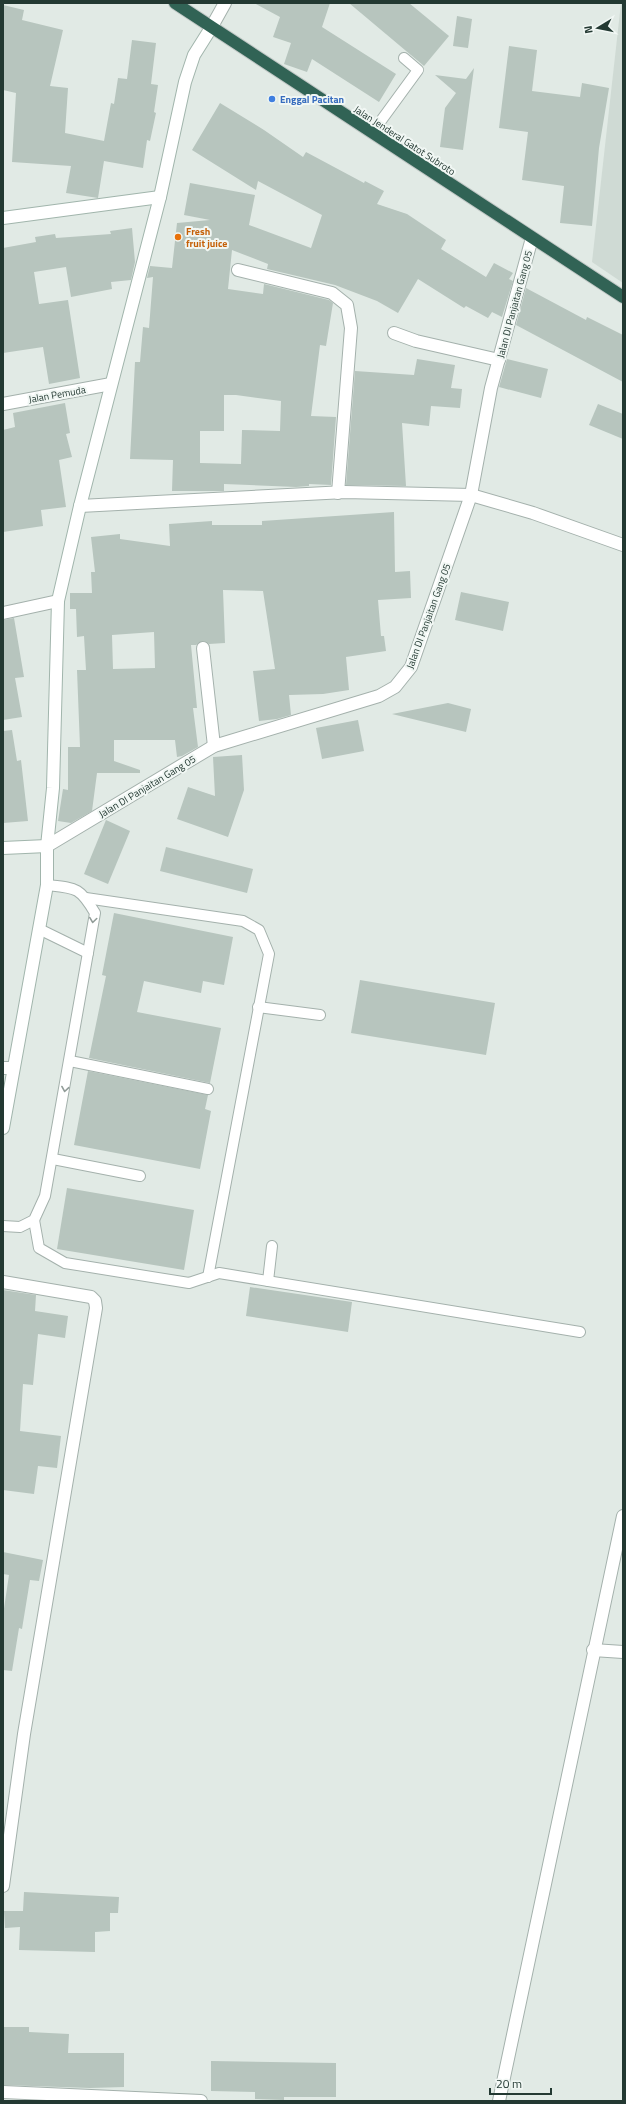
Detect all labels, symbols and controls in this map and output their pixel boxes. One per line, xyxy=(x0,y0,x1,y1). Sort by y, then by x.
north arrow xyxy=(578,8,618,48)
text: N xyxy=(580,25,597,35)
place label: Enggal Pacitan xyxy=(280,92,344,107)
marker: Enggal Pacitan xyxy=(267,94,277,104)
street label: Jalan Jenderal Gatot Subroto xyxy=(351,102,458,179)
place label: Fresh fruit juice xyxy=(186,224,227,251)
marker: Fresh fruit juice xyxy=(173,232,183,242)
street label: Jalan DI Panjaitan Gang 05 xyxy=(493,248,536,360)
street label: Jalan Pemuda xyxy=(27,382,87,407)
street label: Jalan DI Panjaitan Gang 05 xyxy=(402,561,455,671)
street label: Jalan DI Panjaitan Gang 05 xyxy=(96,751,199,821)
one-way arrow xyxy=(89,916,98,923)
one-way arrow xyxy=(61,1086,70,1092)
scale bar xyxy=(490,2070,551,2096)
text: 20 m xyxy=(496,2074,522,2093)

